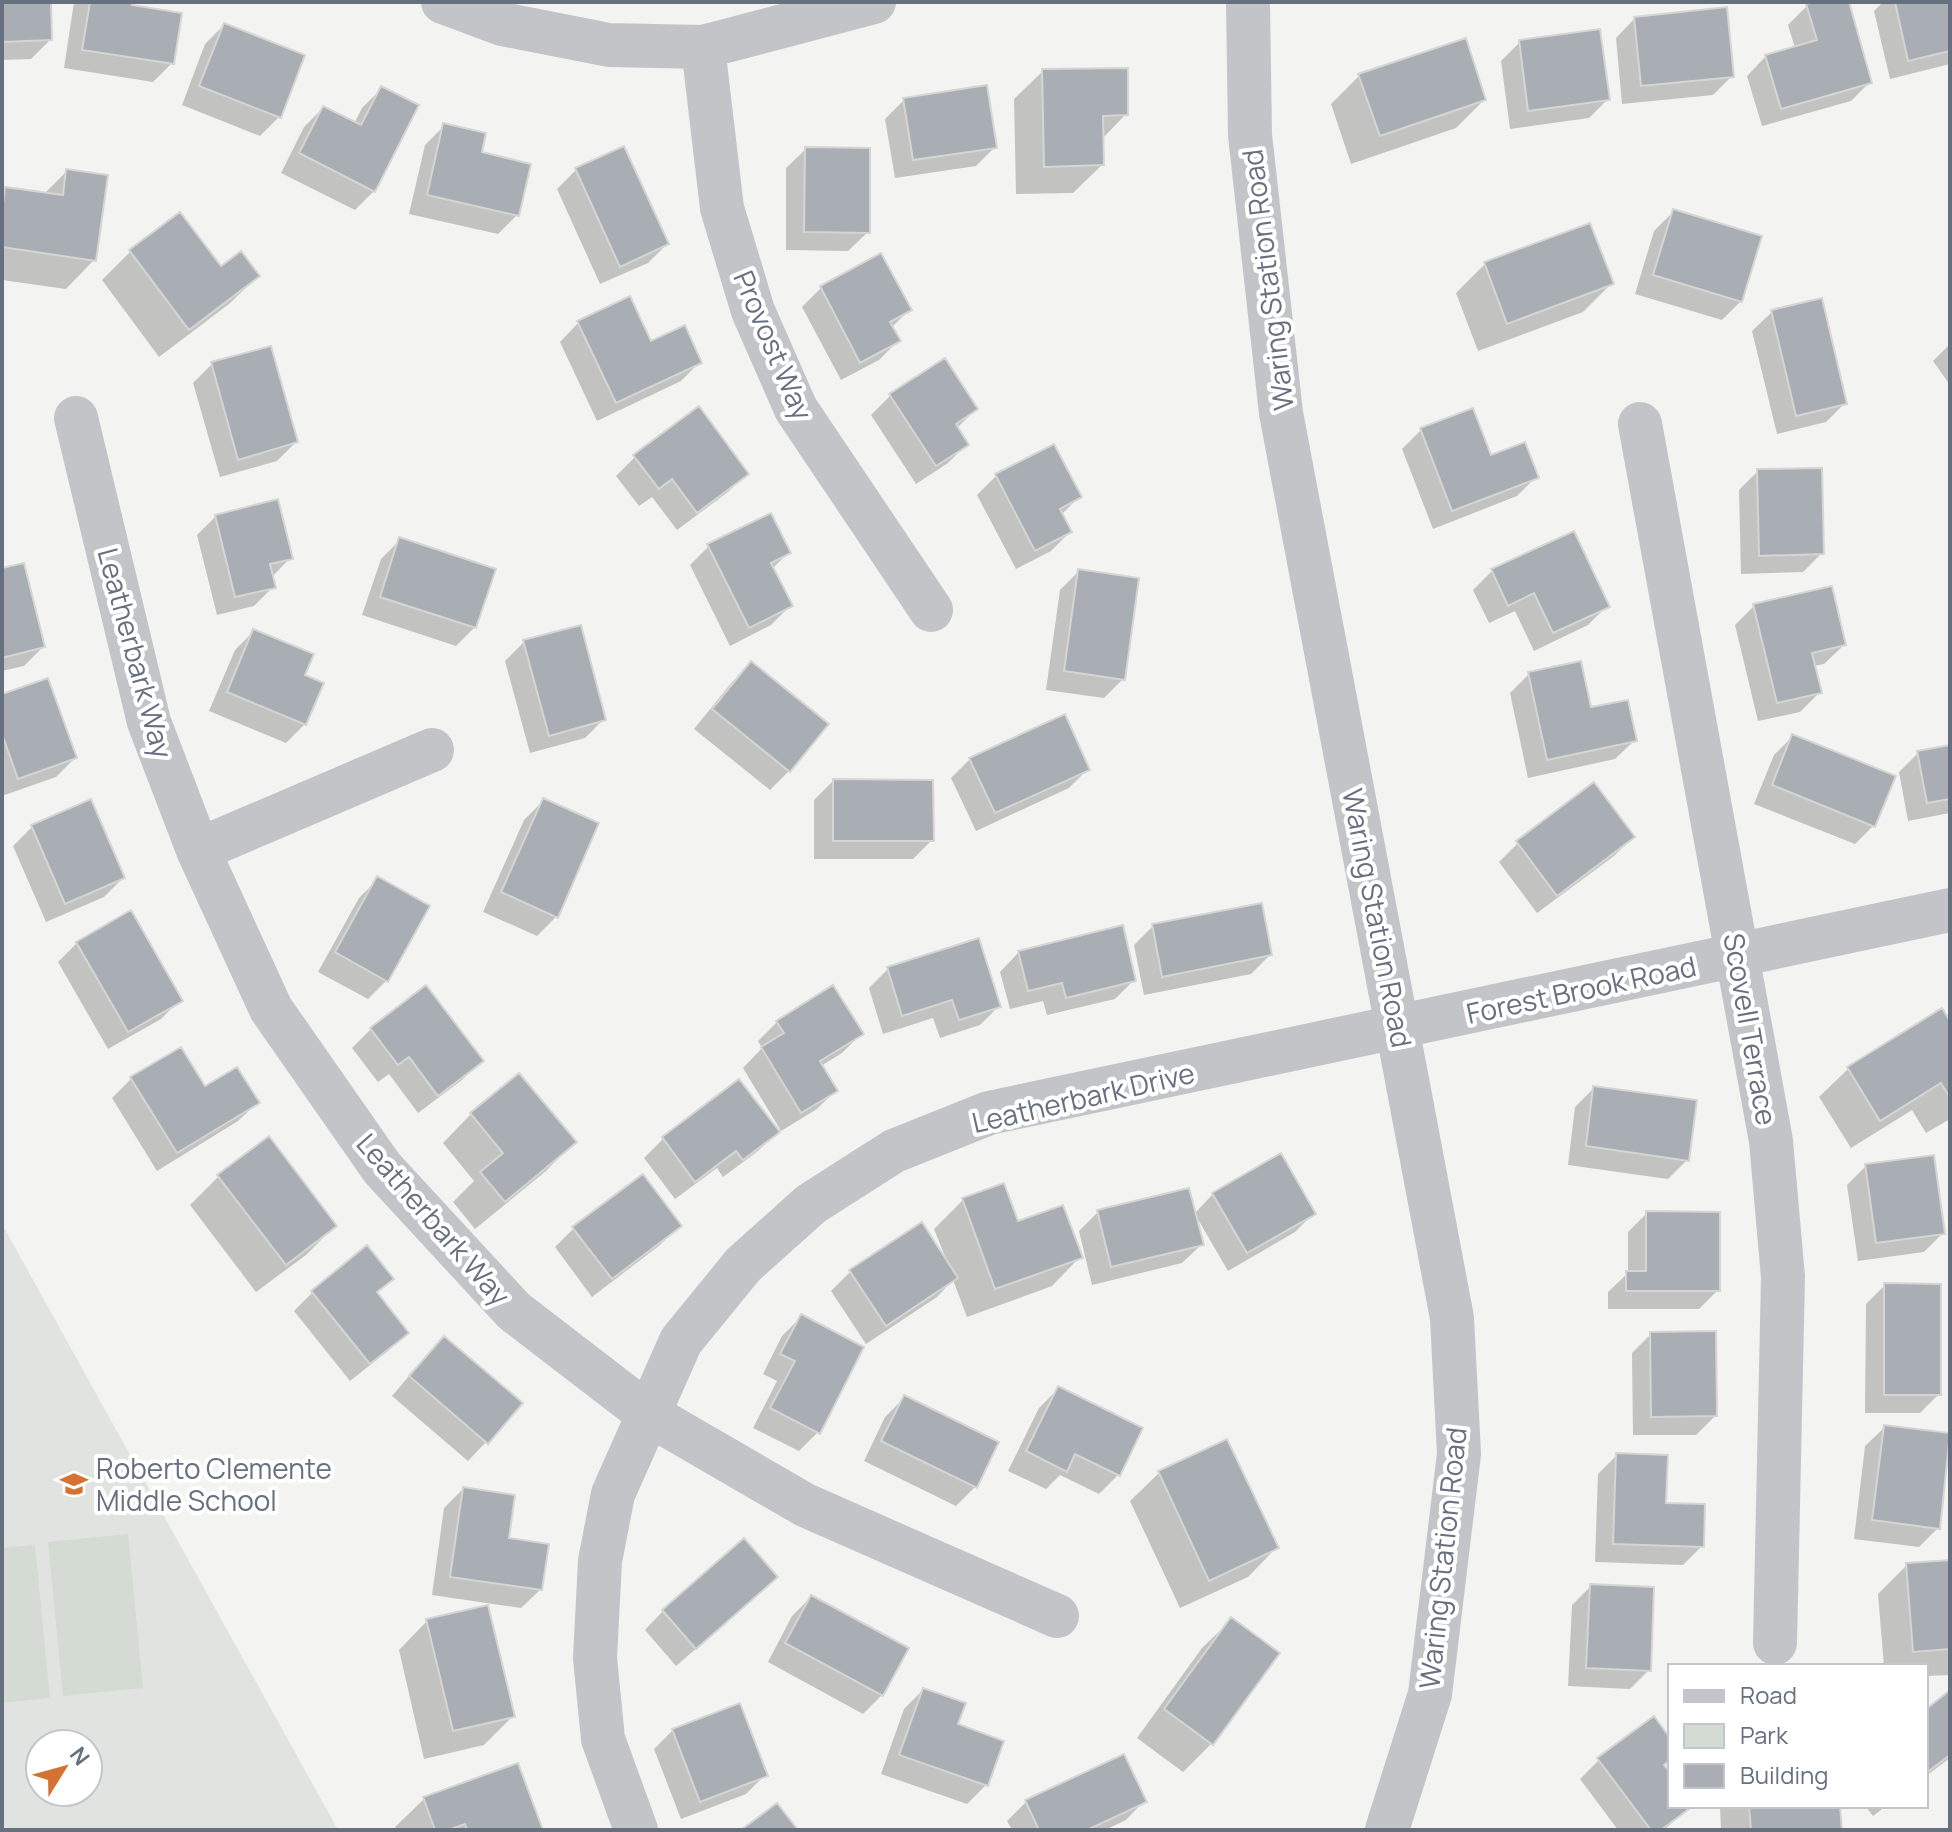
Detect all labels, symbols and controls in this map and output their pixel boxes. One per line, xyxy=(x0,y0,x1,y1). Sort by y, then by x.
street label: Waring Station Road xyxy=(1232,147,1302,413)
street label: Provost Way xyxy=(725,265,823,426)
street label: Leatherbark Way xyxy=(90,544,182,763)
street label: Waring Station Road xyxy=(1334,785,1422,1051)
street label: Scovell Terrace xyxy=(1715,930,1787,1128)
street label: Forest Brook Road xyxy=(1463,946,1699,1032)
street label: Leatherbark Drive xyxy=(968,1053,1198,1141)
street label: Leatherbark Way xyxy=(349,1125,519,1313)
street label: Waring Station Road xyxy=(1409,1425,1475,1691)
place label: Roberto Clemente Middle School xyxy=(96,1449,332,1519)
school or university icon: Roberto Clemente Middle School xyxy=(59,1469,89,1499)
legend xyxy=(1668,1664,1928,1808)
text: Road xyxy=(1740,1678,1797,1711)
text: Park xyxy=(1740,1718,1789,1751)
north arrow xyxy=(24,1728,104,1808)
text: N xyxy=(63,1741,97,1771)
text: Building xyxy=(1740,1758,1828,1791)

